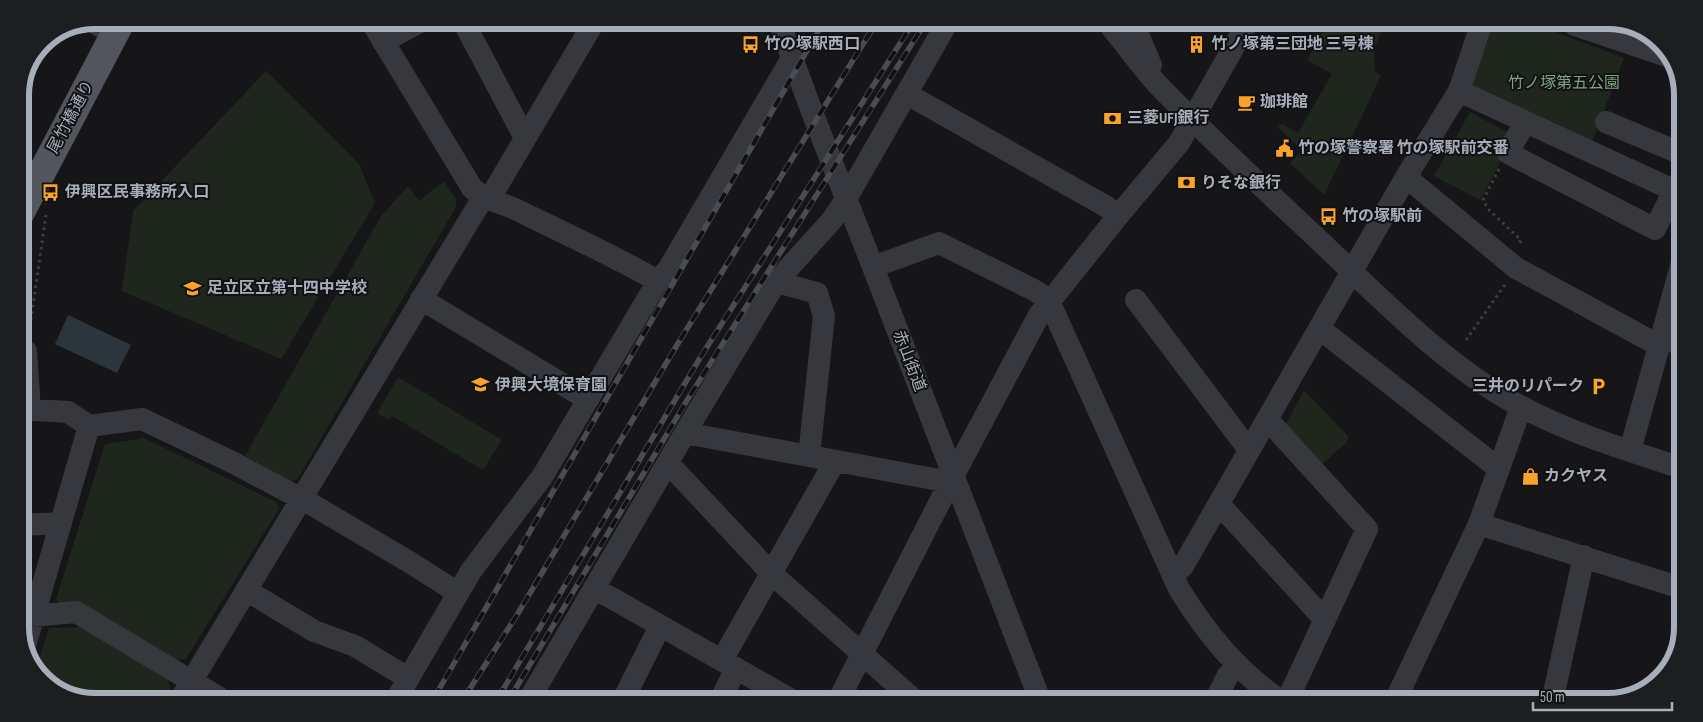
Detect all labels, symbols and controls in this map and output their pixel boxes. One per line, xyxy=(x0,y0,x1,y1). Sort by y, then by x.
bus stop icon: 竹の塚駅西口 xyxy=(740,34,760,54)
building icon: 竹ノ塚第三団地 三号棟 xyxy=(1187,34,1207,54)
place label: 竹ノ塚第三団地 三号棟 xyxy=(1211,34,1374,54)
place label: 竹の塚駅西口 xyxy=(764,35,860,54)
park label: 竹ノ塚第五公園 xyxy=(1508,74,1620,93)
street label: 尾竹橋通り xyxy=(44,77,98,157)
cafe icon: 珈琲館 xyxy=(1236,92,1256,112)
place label: 珈琲館 xyxy=(1260,93,1308,112)
bank icon: 三菱UFJ銀行 xyxy=(1103,108,1123,128)
place label: 三菱UFJ銀行 xyxy=(1127,109,1210,128)
public building icon: 竹の塚警察署 竹の塚駅前交番 xyxy=(1274,138,1294,158)
place label: 竹の塚警察署 竹の塚駅前交番 xyxy=(1298,139,1509,158)
bank icon: りそな銀行 xyxy=(1177,173,1197,193)
place label: りそな銀行 xyxy=(1201,174,1281,193)
bus stop icon: 伊興区民事務所入口 xyxy=(41,182,61,202)
place label: 伊興区民事務所入口 xyxy=(64,183,209,202)
bus stop icon: 竹の塚駅前 xyxy=(1318,206,1338,226)
place label: 竹の塚駅前 xyxy=(1342,207,1422,226)
school or university icon: 足立区立第十四中学校 xyxy=(183,278,203,298)
place label: 足立区立第十四中学校 xyxy=(207,279,367,298)
street label: 赤山街道 xyxy=(889,328,929,394)
school or university icon: 伊興大境保育園 xyxy=(471,375,491,395)
place label: 伊興大境保育園 xyxy=(494,376,607,395)
place label: 三井のリパーク xyxy=(1472,376,1584,396)
parking icon: 三井のリパーク xyxy=(1588,376,1608,396)
shop icon: カクヤス xyxy=(1520,466,1540,486)
place label: カクヤス xyxy=(1544,467,1608,486)
scale bar xyxy=(1533,680,1672,712)
text: 50 m xyxy=(1540,688,1565,707)

